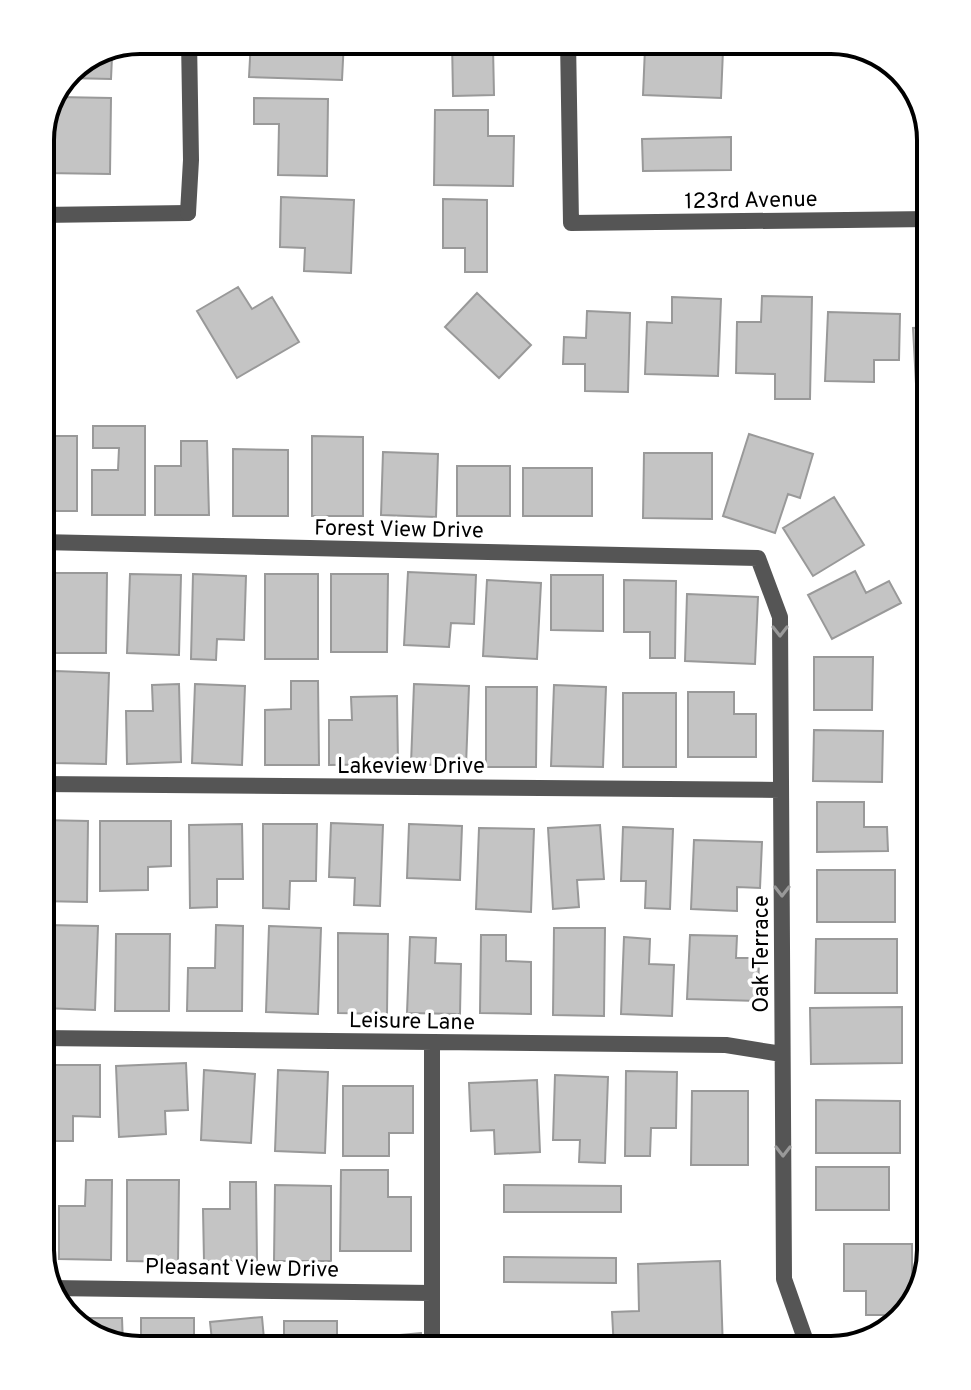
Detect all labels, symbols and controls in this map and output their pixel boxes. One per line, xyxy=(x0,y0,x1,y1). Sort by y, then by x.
street label: 123rd Avenue xyxy=(684,187,818,216)
street label: Forest View Drive xyxy=(314,516,484,545)
one-way arrow xyxy=(771,625,789,638)
street label: Lakeview Drive xyxy=(337,754,485,781)
one-way arrow xyxy=(773,885,790,898)
street label: Oak Terrace xyxy=(749,895,776,1013)
street label: Leisure Lane xyxy=(349,1008,475,1037)
one-way arrow xyxy=(774,1145,792,1158)
street label: Pleasant View Drive xyxy=(145,1254,339,1285)

